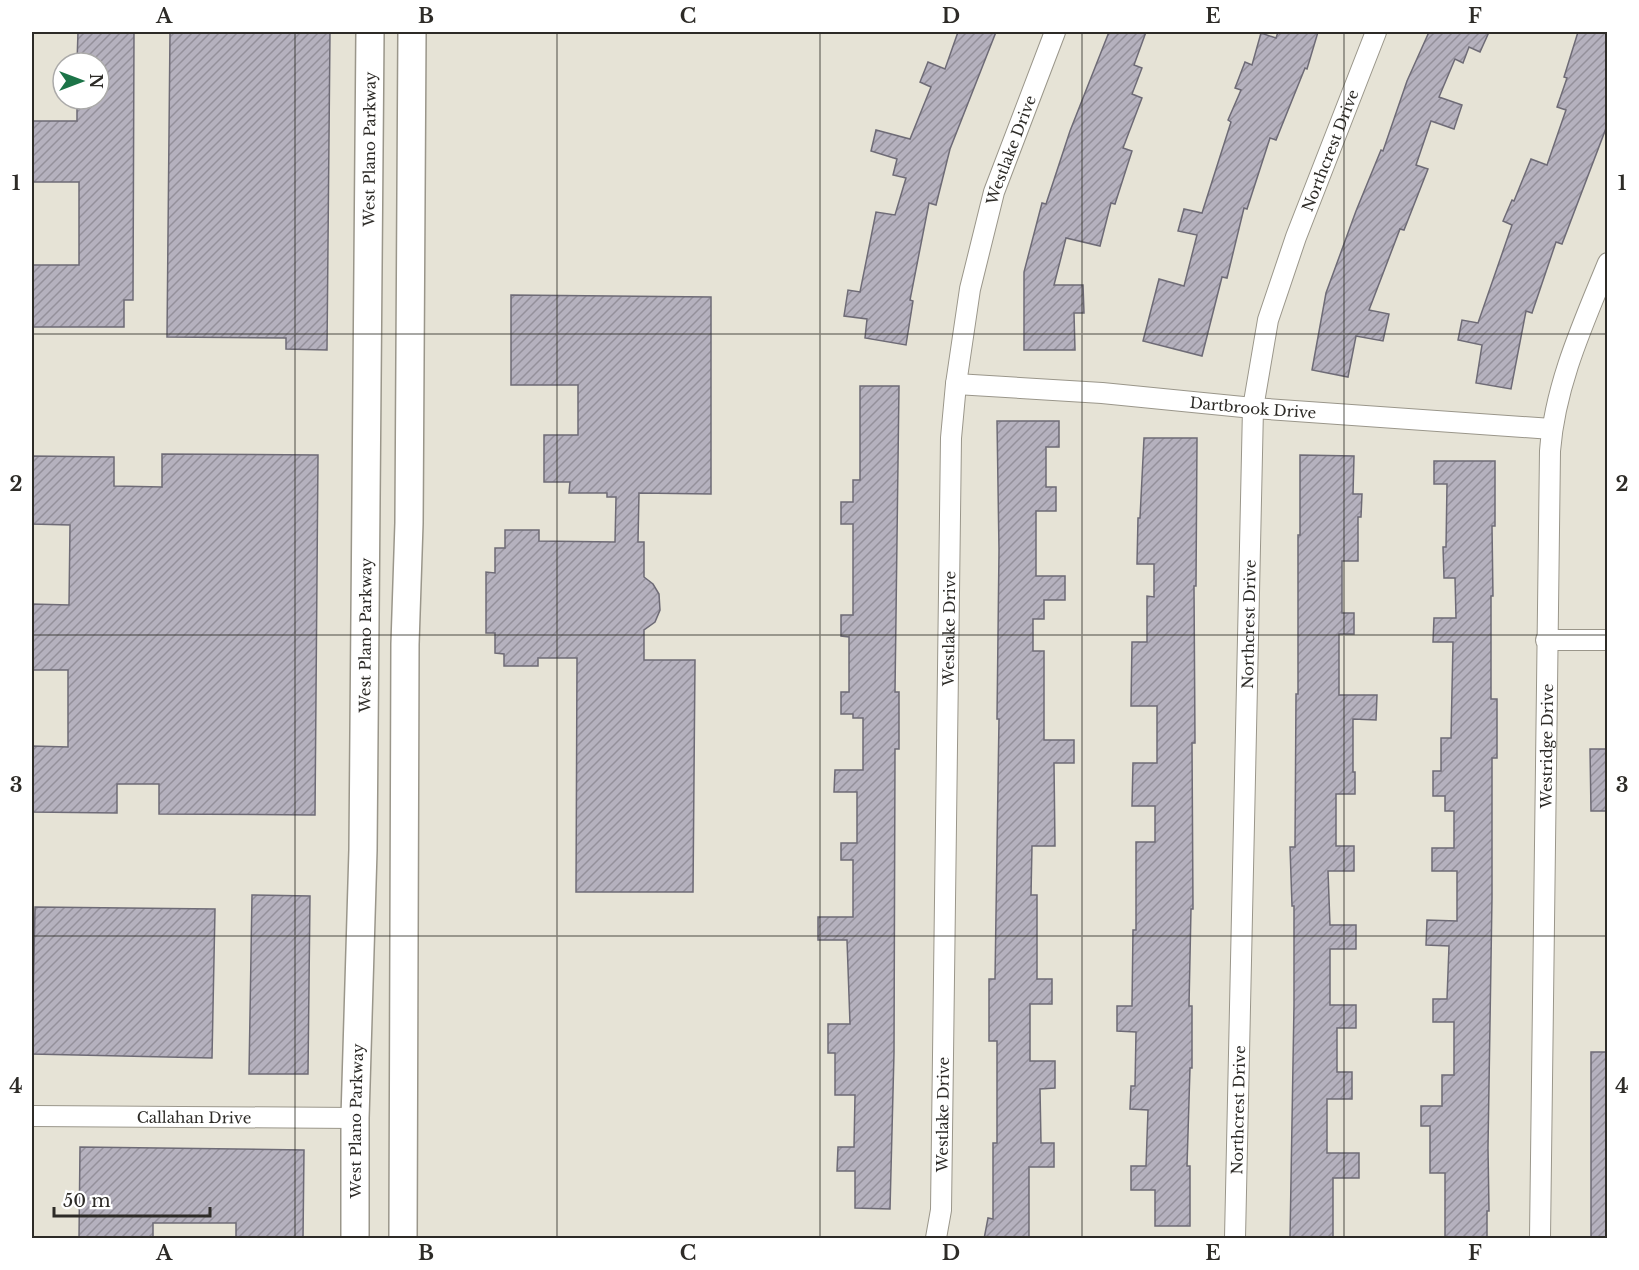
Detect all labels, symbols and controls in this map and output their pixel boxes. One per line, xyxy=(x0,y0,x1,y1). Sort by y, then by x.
text: A xyxy=(155,4,173,28)
text: B xyxy=(418,4,434,28)
text: C xyxy=(680,4,696,28)
text: D xyxy=(942,4,960,28)
text: E xyxy=(1205,4,1221,28)
text: F xyxy=(1468,4,1482,28)
north arrow xyxy=(51,51,111,111)
street label: West Plano Parkway xyxy=(359,71,379,228)
text: N xyxy=(86,73,106,89)
street label: Northcrest Drive xyxy=(1297,87,1362,214)
street label: Westlake Drive xyxy=(982,92,1040,207)
text: 1 xyxy=(12,171,21,195)
text: 1 xyxy=(1618,171,1627,195)
street label: Dartbrook Drive xyxy=(1189,392,1317,422)
text: 2 xyxy=(9,472,23,496)
text: 2 xyxy=(1615,472,1629,496)
street label: West Plano Parkway xyxy=(355,557,375,714)
street label: Northcrest Drive xyxy=(1237,559,1259,689)
street label: Westlake Drive xyxy=(938,571,959,687)
street label: Westridge Drive xyxy=(1536,684,1557,810)
text: 3 xyxy=(10,773,22,797)
text: 3 xyxy=(1616,773,1628,797)
street label: West Plano Parkway xyxy=(345,1043,367,1199)
street label: Northcrest Drive xyxy=(1227,1045,1249,1175)
street label: Westlake Drive xyxy=(932,1057,952,1173)
text: 4 xyxy=(9,1074,23,1098)
text: 4 xyxy=(1615,1074,1629,1098)
street label: Callahan Drive xyxy=(137,1107,251,1127)
scale bar xyxy=(54,1180,210,1218)
text: 50 m xyxy=(63,1190,111,1212)
text: A xyxy=(155,1241,173,1265)
text: B xyxy=(418,1241,434,1265)
text: C xyxy=(680,1241,696,1265)
text: D xyxy=(942,1241,960,1265)
text: E xyxy=(1205,1241,1221,1265)
text: F xyxy=(1468,1241,1482,1265)

